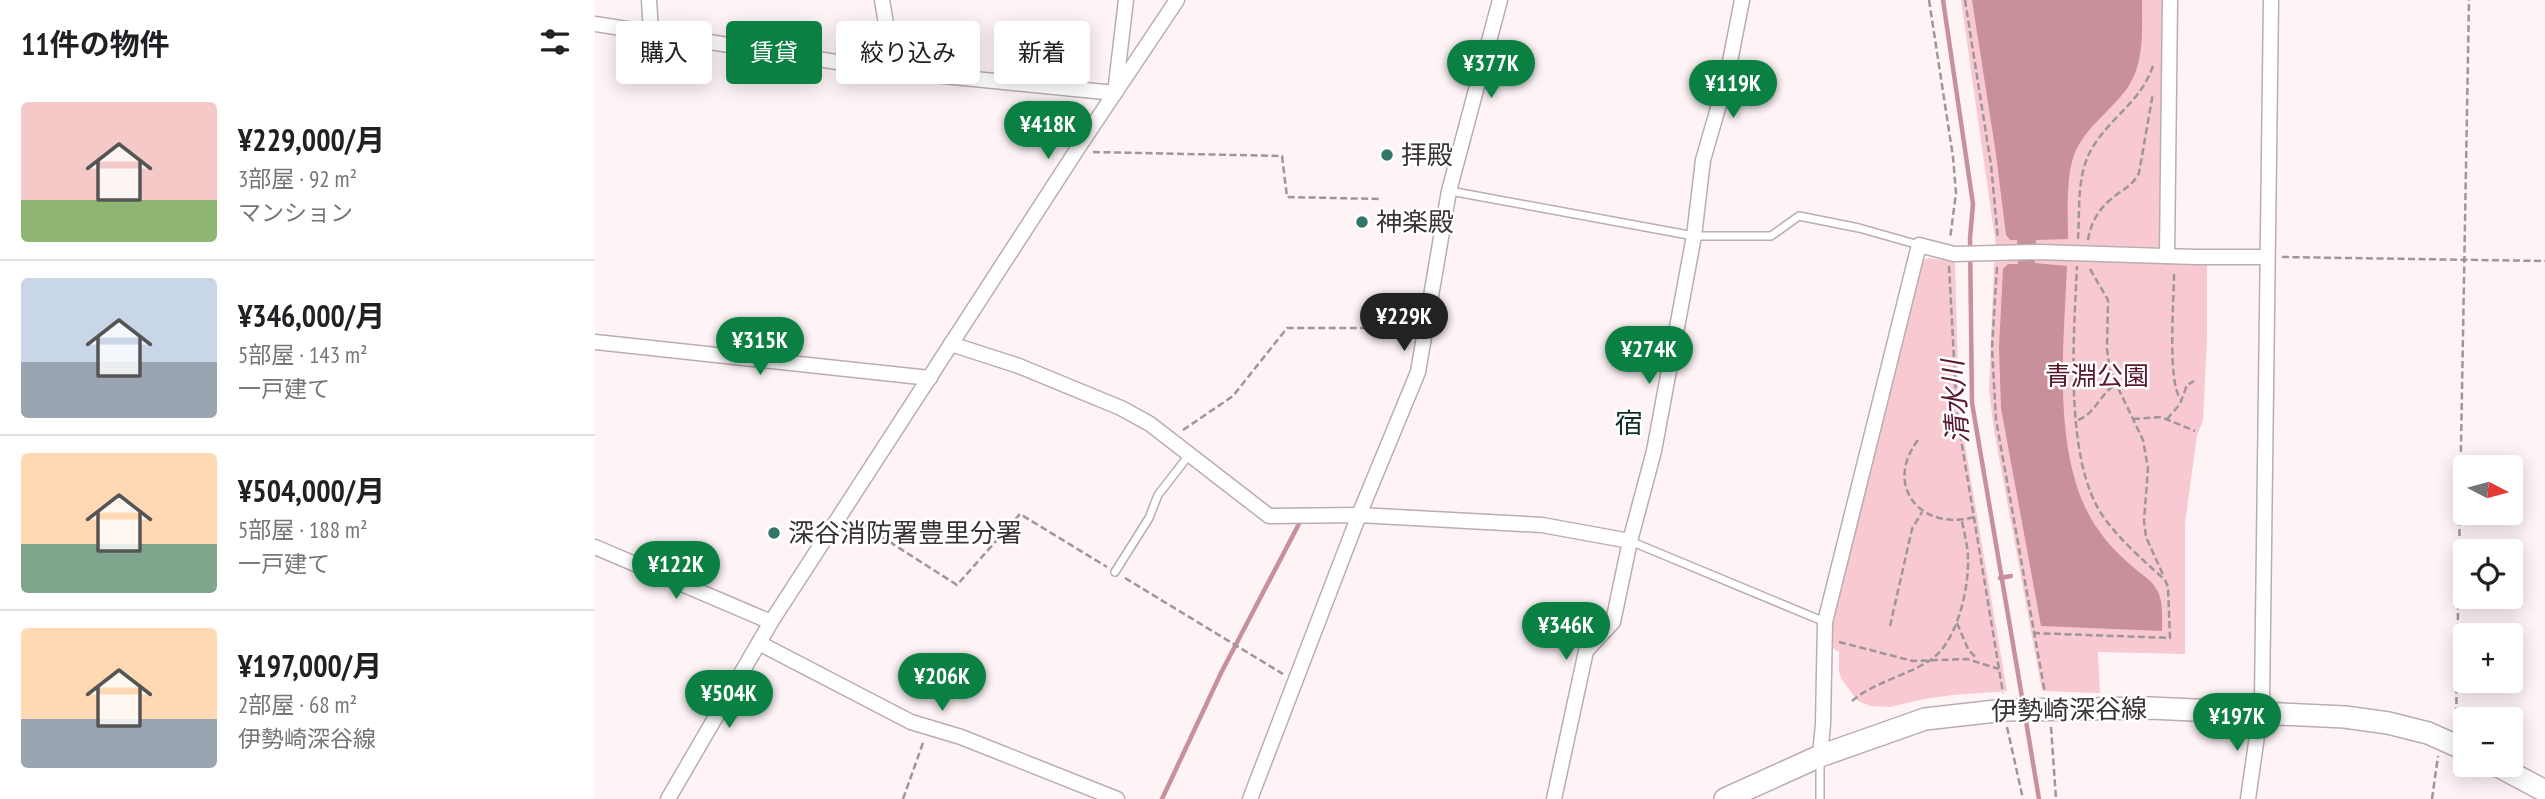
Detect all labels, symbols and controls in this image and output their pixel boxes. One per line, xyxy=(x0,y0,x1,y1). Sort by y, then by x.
chip: 購入 xyxy=(616,21,712,84)
chip: 賃貸 xyxy=(726,21,822,84)
chip: 絞り込み xyxy=(836,21,980,84)
chip: 新着 xyxy=(994,21,1090,84)
icon: filters xyxy=(536,23,574,61)
text: 11件の物件 xyxy=(21,24,170,63)
pin: ¥377K xyxy=(1442,41,1540,100)
text: ¥377K xyxy=(1463,48,1519,77)
pin: ¥119K xyxy=(1684,60,1782,120)
text: ¥119K xyxy=(1705,68,1761,97)
pin: ¥418K xyxy=(999,102,1097,161)
text: ¥418K xyxy=(1020,109,1076,138)
text: ¥229,000/月 xyxy=(238,120,385,159)
icon: home xyxy=(77,130,161,214)
place label: 拝殿 xyxy=(1401,138,1453,171)
marker: 拝殿 xyxy=(1379,147,1395,163)
text: 3部屋 · 92 m² xyxy=(238,164,357,193)
text: マンション xyxy=(238,198,353,227)
place label: 神楽殿 xyxy=(1376,205,1454,238)
marker: 神楽殿 xyxy=(1354,214,1370,230)
pin: ¥229K xyxy=(1355,294,1453,353)
text: ¥346,000/月 xyxy=(238,296,385,335)
text: ¥229K xyxy=(1376,301,1432,330)
icon: home xyxy=(77,306,161,390)
pin: ¥315K xyxy=(711,318,809,377)
text: ¥315K xyxy=(732,325,788,354)
pin: ¥274K xyxy=(1600,326,1698,386)
text: ¥274K xyxy=(1621,334,1677,363)
text: 5部屋 · 143 m² xyxy=(238,340,368,369)
water label: 清水川 xyxy=(1933,356,1976,445)
park label: 青淵公園 xyxy=(2045,359,2149,392)
text: 一戸建て xyxy=(238,374,330,403)
district label: 宿 xyxy=(1615,404,1643,441)
north arrow xyxy=(2453,455,2523,525)
map controls xyxy=(2453,455,2523,777)
text: ¥504,000/月 xyxy=(238,471,385,510)
icon: home xyxy=(77,481,161,565)
text: 5部屋 · 188 m² xyxy=(238,515,368,544)
place label: 深谷消防署豊里分署 xyxy=(788,516,1022,549)
marker: 深谷消防署豊里分署 xyxy=(766,525,782,541)
button: locate xyxy=(2453,539,2523,609)
pin: ¥122K xyxy=(627,542,725,601)
text: 一戸建て xyxy=(238,549,330,578)
text: ¥122K xyxy=(648,549,704,578)
pin: ¥346K xyxy=(1517,602,1615,662)
text: ¥346K xyxy=(1538,610,1594,639)
button: + xyxy=(2453,623,2523,693)
text: ¥197,000/月 xyxy=(238,646,382,685)
pin: ¥206K xyxy=(893,654,991,713)
icon: home xyxy=(77,656,161,740)
text: ¥206K xyxy=(914,661,970,690)
pin: ¥504K xyxy=(680,670,778,730)
text: ¥504K xyxy=(701,678,757,707)
text: 2部屋 · 68 m² xyxy=(238,690,357,719)
street label: 伊勢崎深谷線 xyxy=(1991,692,2147,727)
pin: ¥197K xyxy=(2188,694,2286,753)
text: ¥197K xyxy=(2209,701,2265,730)
button: − xyxy=(2453,707,2523,777)
text: 伊勢崎深谷線 xyxy=(238,724,376,753)

